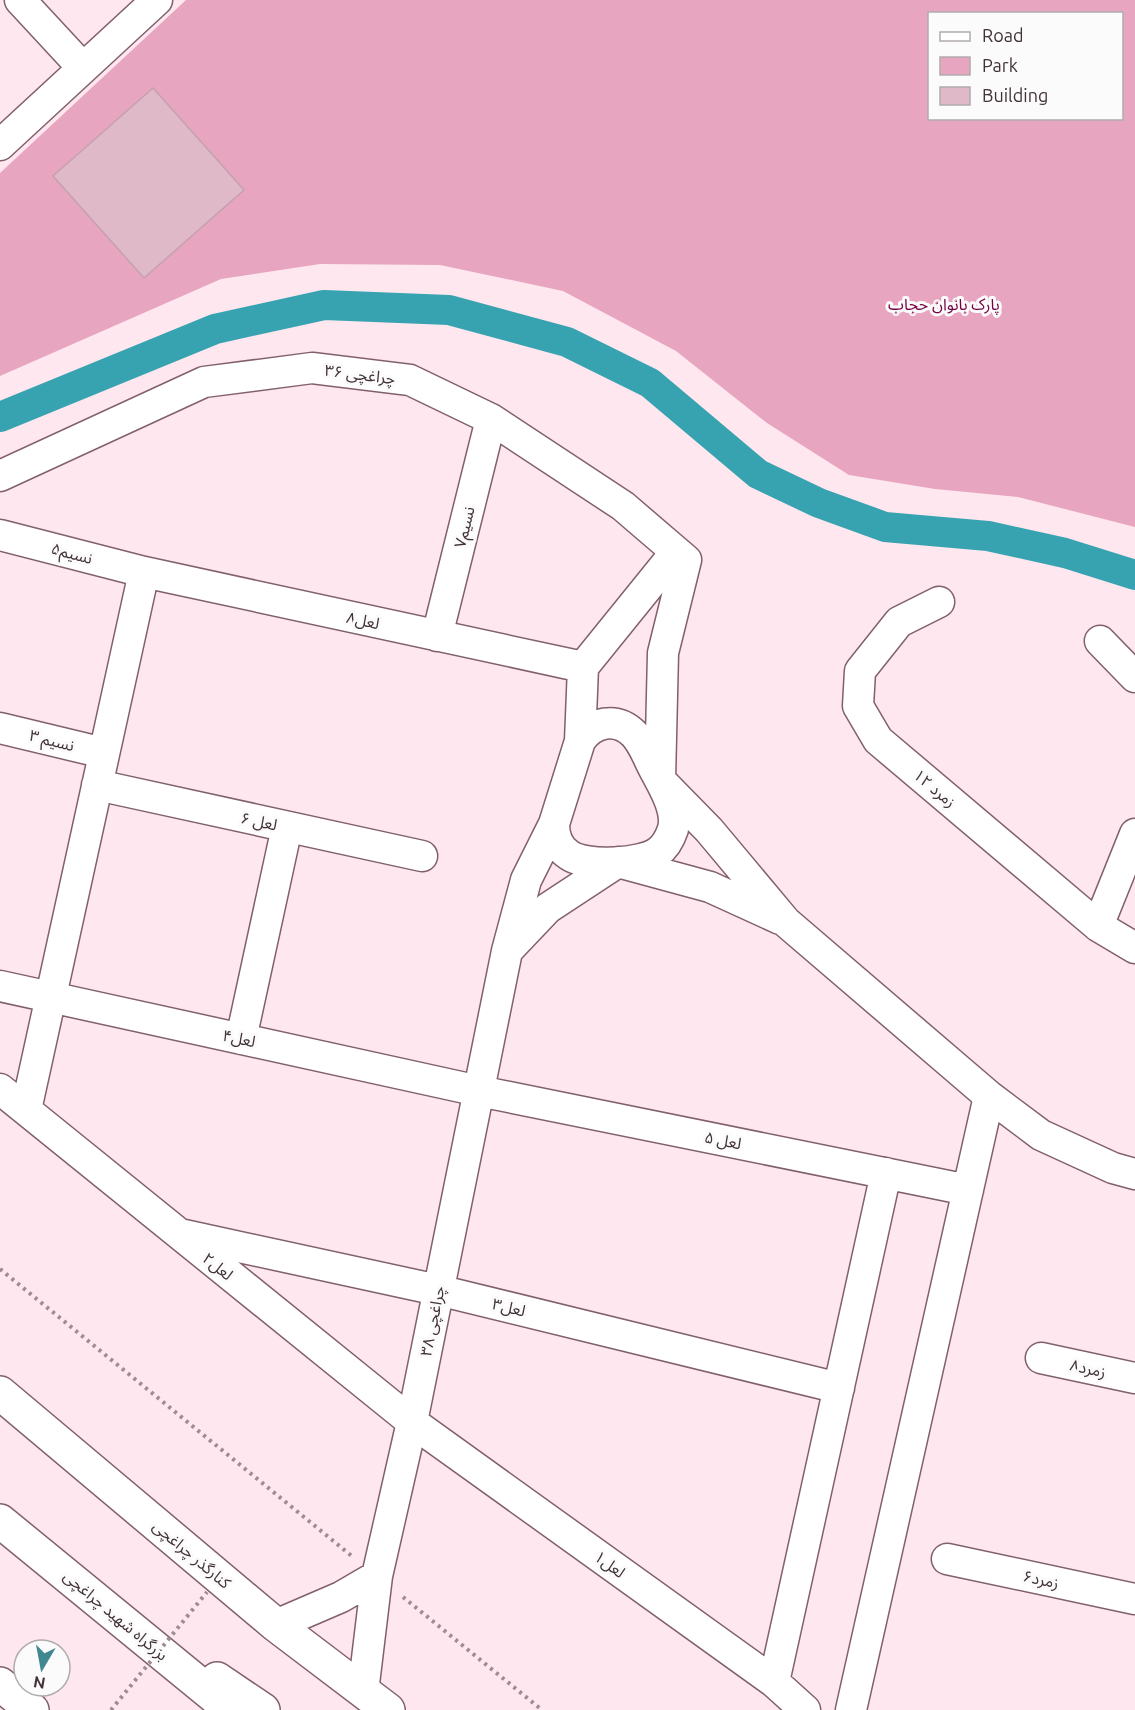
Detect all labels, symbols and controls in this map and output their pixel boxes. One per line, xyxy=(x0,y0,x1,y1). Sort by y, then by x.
legend xyxy=(928,12,1123,120)
text: Road xyxy=(982,25,1024,45)
text: Park xyxy=(982,55,1018,75)
text: Building xyxy=(982,85,1048,105)
park label: پارک بانوان حجاب xyxy=(888,295,1000,315)
street label: چراغچی ۳۶ xyxy=(323,361,396,389)
street label: نسیم۷ xyxy=(450,504,482,551)
street label: نسیم۵ xyxy=(48,539,95,571)
street label: لعل۸ xyxy=(345,608,381,633)
street label: نسیم ۳ xyxy=(27,726,76,758)
street label: زمرد ۱۲ xyxy=(910,765,960,811)
street label: لعل ۶ xyxy=(239,808,279,835)
street label: لعل۴ xyxy=(221,1026,257,1051)
street label: لعل ۵ xyxy=(703,1128,743,1153)
street label: لعل۲ xyxy=(199,1249,237,1284)
street label: چراغچی ۳۸ xyxy=(416,1284,450,1358)
street label: لعل۳ xyxy=(490,1294,527,1321)
street label: زمرد۸ xyxy=(1068,1355,1108,1382)
street label: کنارگذر چراغچی xyxy=(148,1516,235,1594)
street label: لعل۱ xyxy=(591,1547,629,1582)
street label: بزرگراه شهید چراغچی xyxy=(59,1566,172,1665)
street label: زمرد۶ xyxy=(1021,1566,1061,1593)
north arrow xyxy=(12,1638,72,1698)
text: N xyxy=(32,1673,47,1693)

